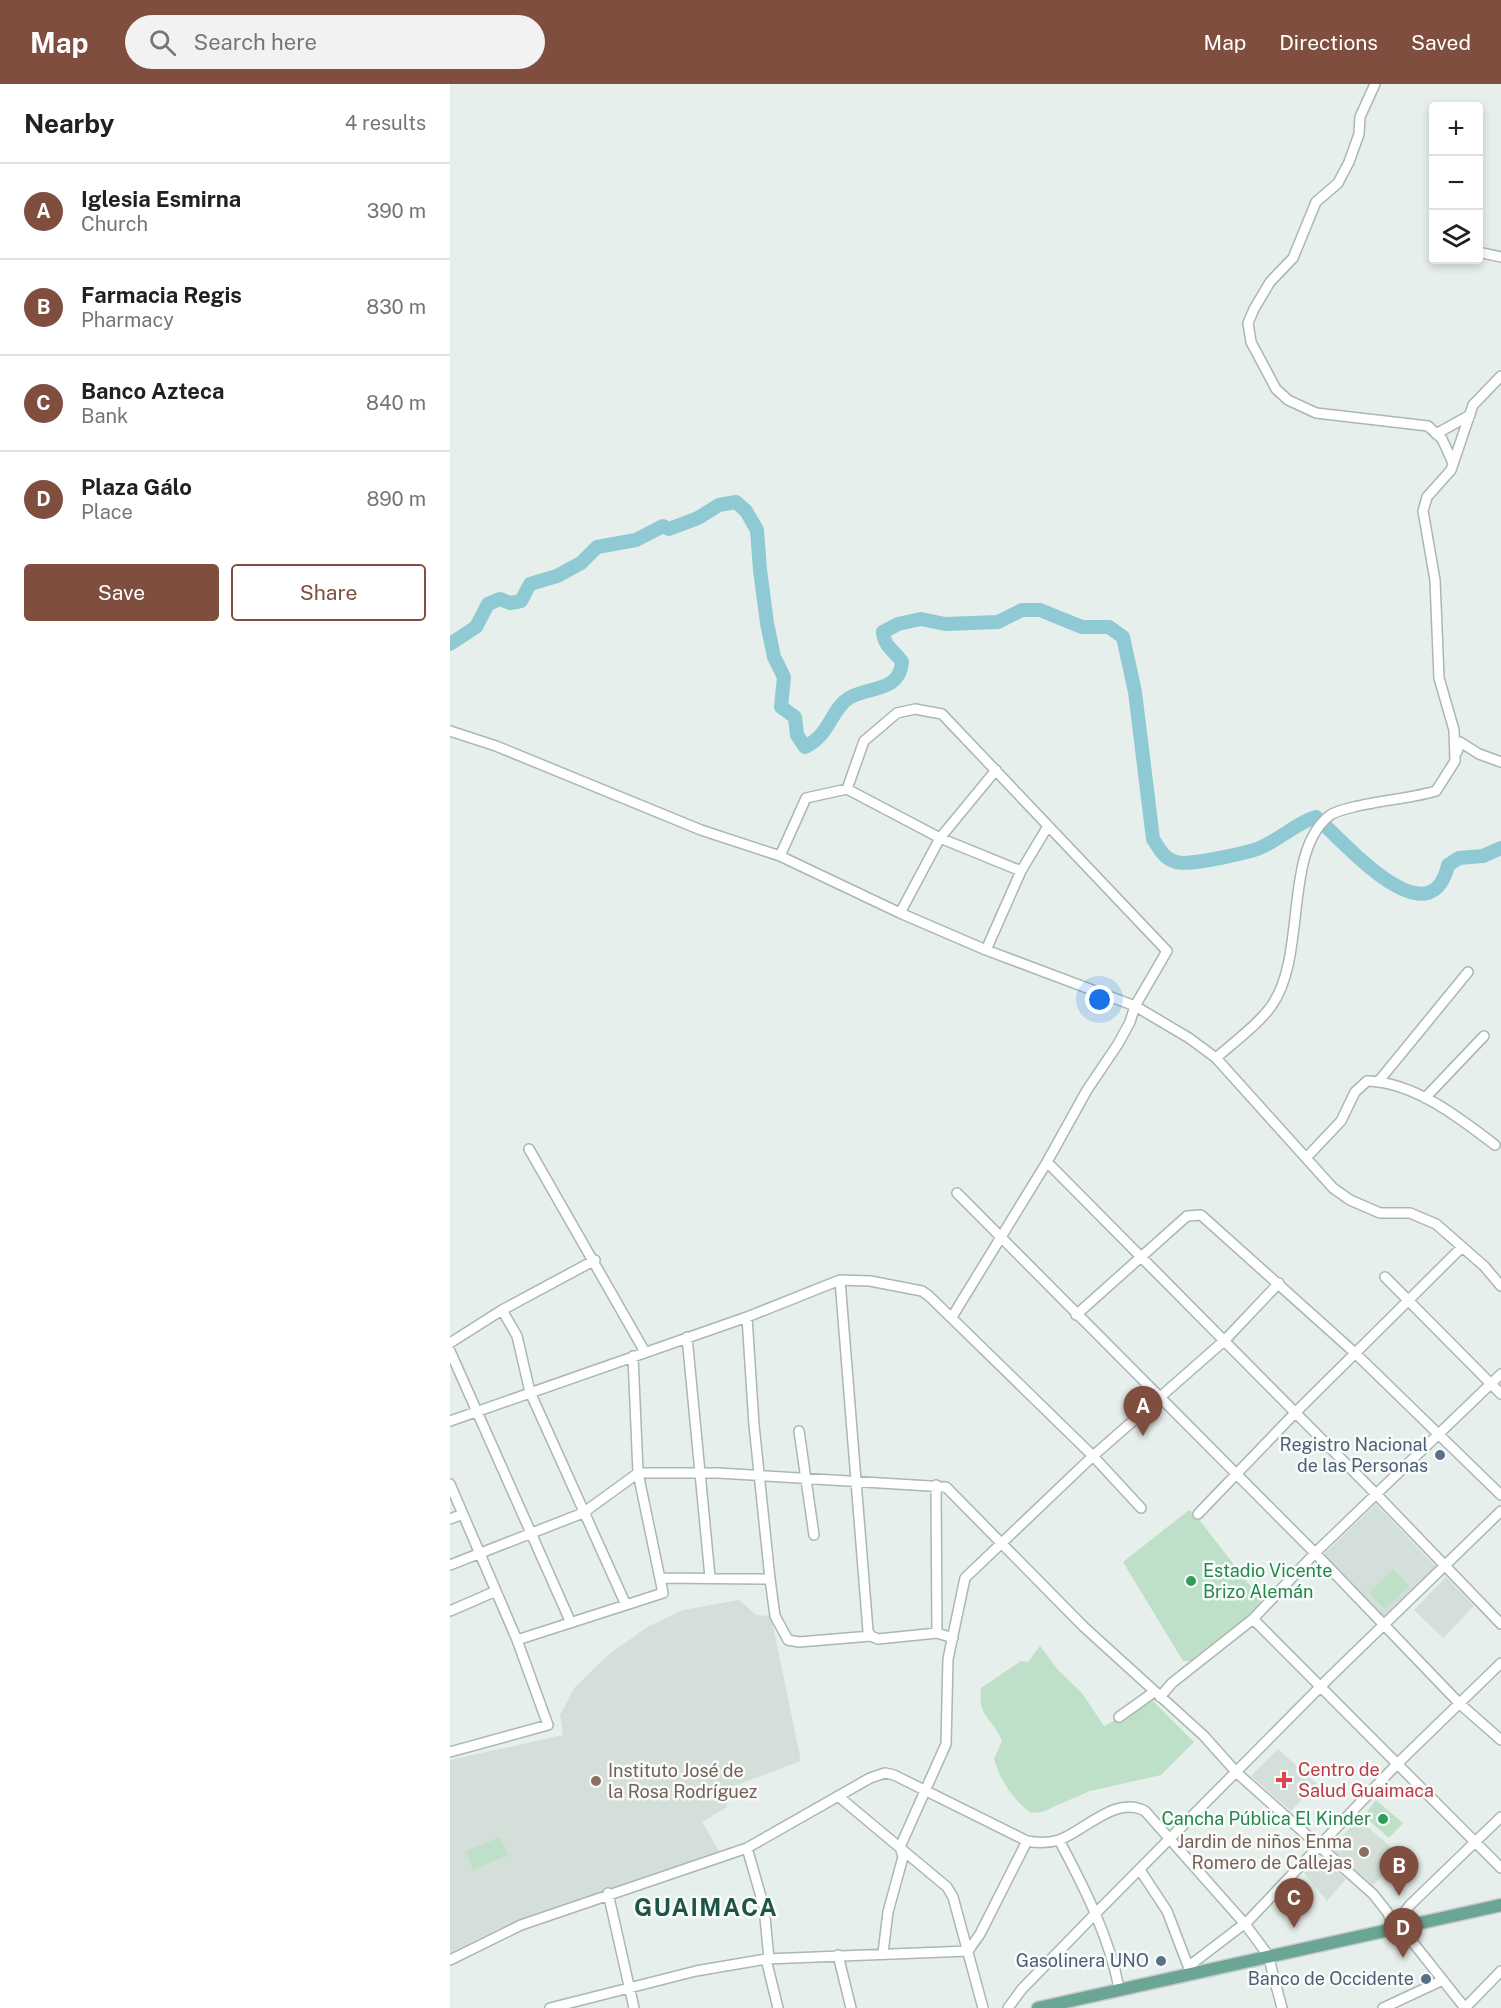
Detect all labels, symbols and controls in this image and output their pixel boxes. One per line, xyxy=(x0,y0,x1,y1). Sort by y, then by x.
search box xyxy=(125,15,545,69)
text: Map xyxy=(30,26,89,59)
icon: search xyxy=(146,26,179,59)
text: Search here xyxy=(194,29,317,55)
text: Map xyxy=(1204,30,1246,55)
text: Directions xyxy=(1279,30,1378,55)
text: Saved xyxy=(1411,30,1471,55)
map controls xyxy=(1429,102,1483,264)
button: + xyxy=(1429,102,1483,156)
text: Nearby xyxy=(24,108,114,139)
text: 4 results xyxy=(345,111,426,135)
button: − xyxy=(1429,156,1483,210)
text: Iglesia Esmirna xyxy=(81,186,241,212)
text: A xyxy=(36,199,51,223)
text: 390 m xyxy=(367,199,426,223)
button: layers xyxy=(1429,210,1483,264)
text: Church xyxy=(81,212,148,236)
text: Farmacia Regis xyxy=(81,282,242,308)
text: B xyxy=(37,295,50,319)
text: 830 m xyxy=(366,295,426,319)
text: Pharmacy xyxy=(81,308,174,332)
text: Banco Azteca xyxy=(81,378,224,404)
text: C xyxy=(36,391,51,415)
text: 840 m xyxy=(366,391,426,415)
text: Bank xyxy=(81,404,128,428)
text: Plaza Gálo xyxy=(81,474,192,500)
text: D xyxy=(36,487,51,511)
text: 890 m xyxy=(366,487,426,511)
text: Place xyxy=(81,500,133,524)
button: Save xyxy=(24,564,219,621)
button: Share xyxy=(231,564,426,621)
your location xyxy=(1085,985,1114,1014)
pin: A xyxy=(1124,1386,1162,1436)
place label: Registro Nacional de las Personas xyxy=(1280,1434,1428,1476)
marker: Registro Nacional de las Personas xyxy=(1433,1448,1447,1462)
place label: Estadio Vicente Brizo Alemán xyxy=(1203,1560,1333,1602)
marker: Estadio Vicente Brizo Alemán xyxy=(1184,1574,1198,1588)
place label: Centro de Salud Guaimaca xyxy=(1298,1759,1434,1801)
place label: Instituto José de la Rosa Rodríguez xyxy=(608,1760,757,1802)
marker: Centro de Salud Guaimaca xyxy=(1275,1771,1293,1789)
marker: Instituto José de la Rosa Rodríguez xyxy=(589,1774,603,1788)
place label: Cancha Pública El Kinder xyxy=(1162,1808,1371,1829)
marker: Cancha Pública El Kinder xyxy=(1376,1812,1390,1826)
place label: Jardin de niños Enma Romero de Callejas xyxy=(1177,1831,1352,1873)
marker: Jardin de niños Enma Romero de Callejas xyxy=(1357,1845,1371,1859)
pin: B xyxy=(1380,1846,1418,1896)
pin: C xyxy=(1274,1878,1314,1928)
district label: GUAIMACA xyxy=(634,1893,778,1921)
pin: D xyxy=(1384,1908,1422,1958)
place label: Gasolinera UNO xyxy=(1016,1950,1149,1971)
marker: Gasolinera UNO xyxy=(1154,1954,1168,1968)
place label: Banco de Occidente xyxy=(1248,1968,1414,1989)
marker: Banco de Occidente xyxy=(1419,1972,1433,1986)

